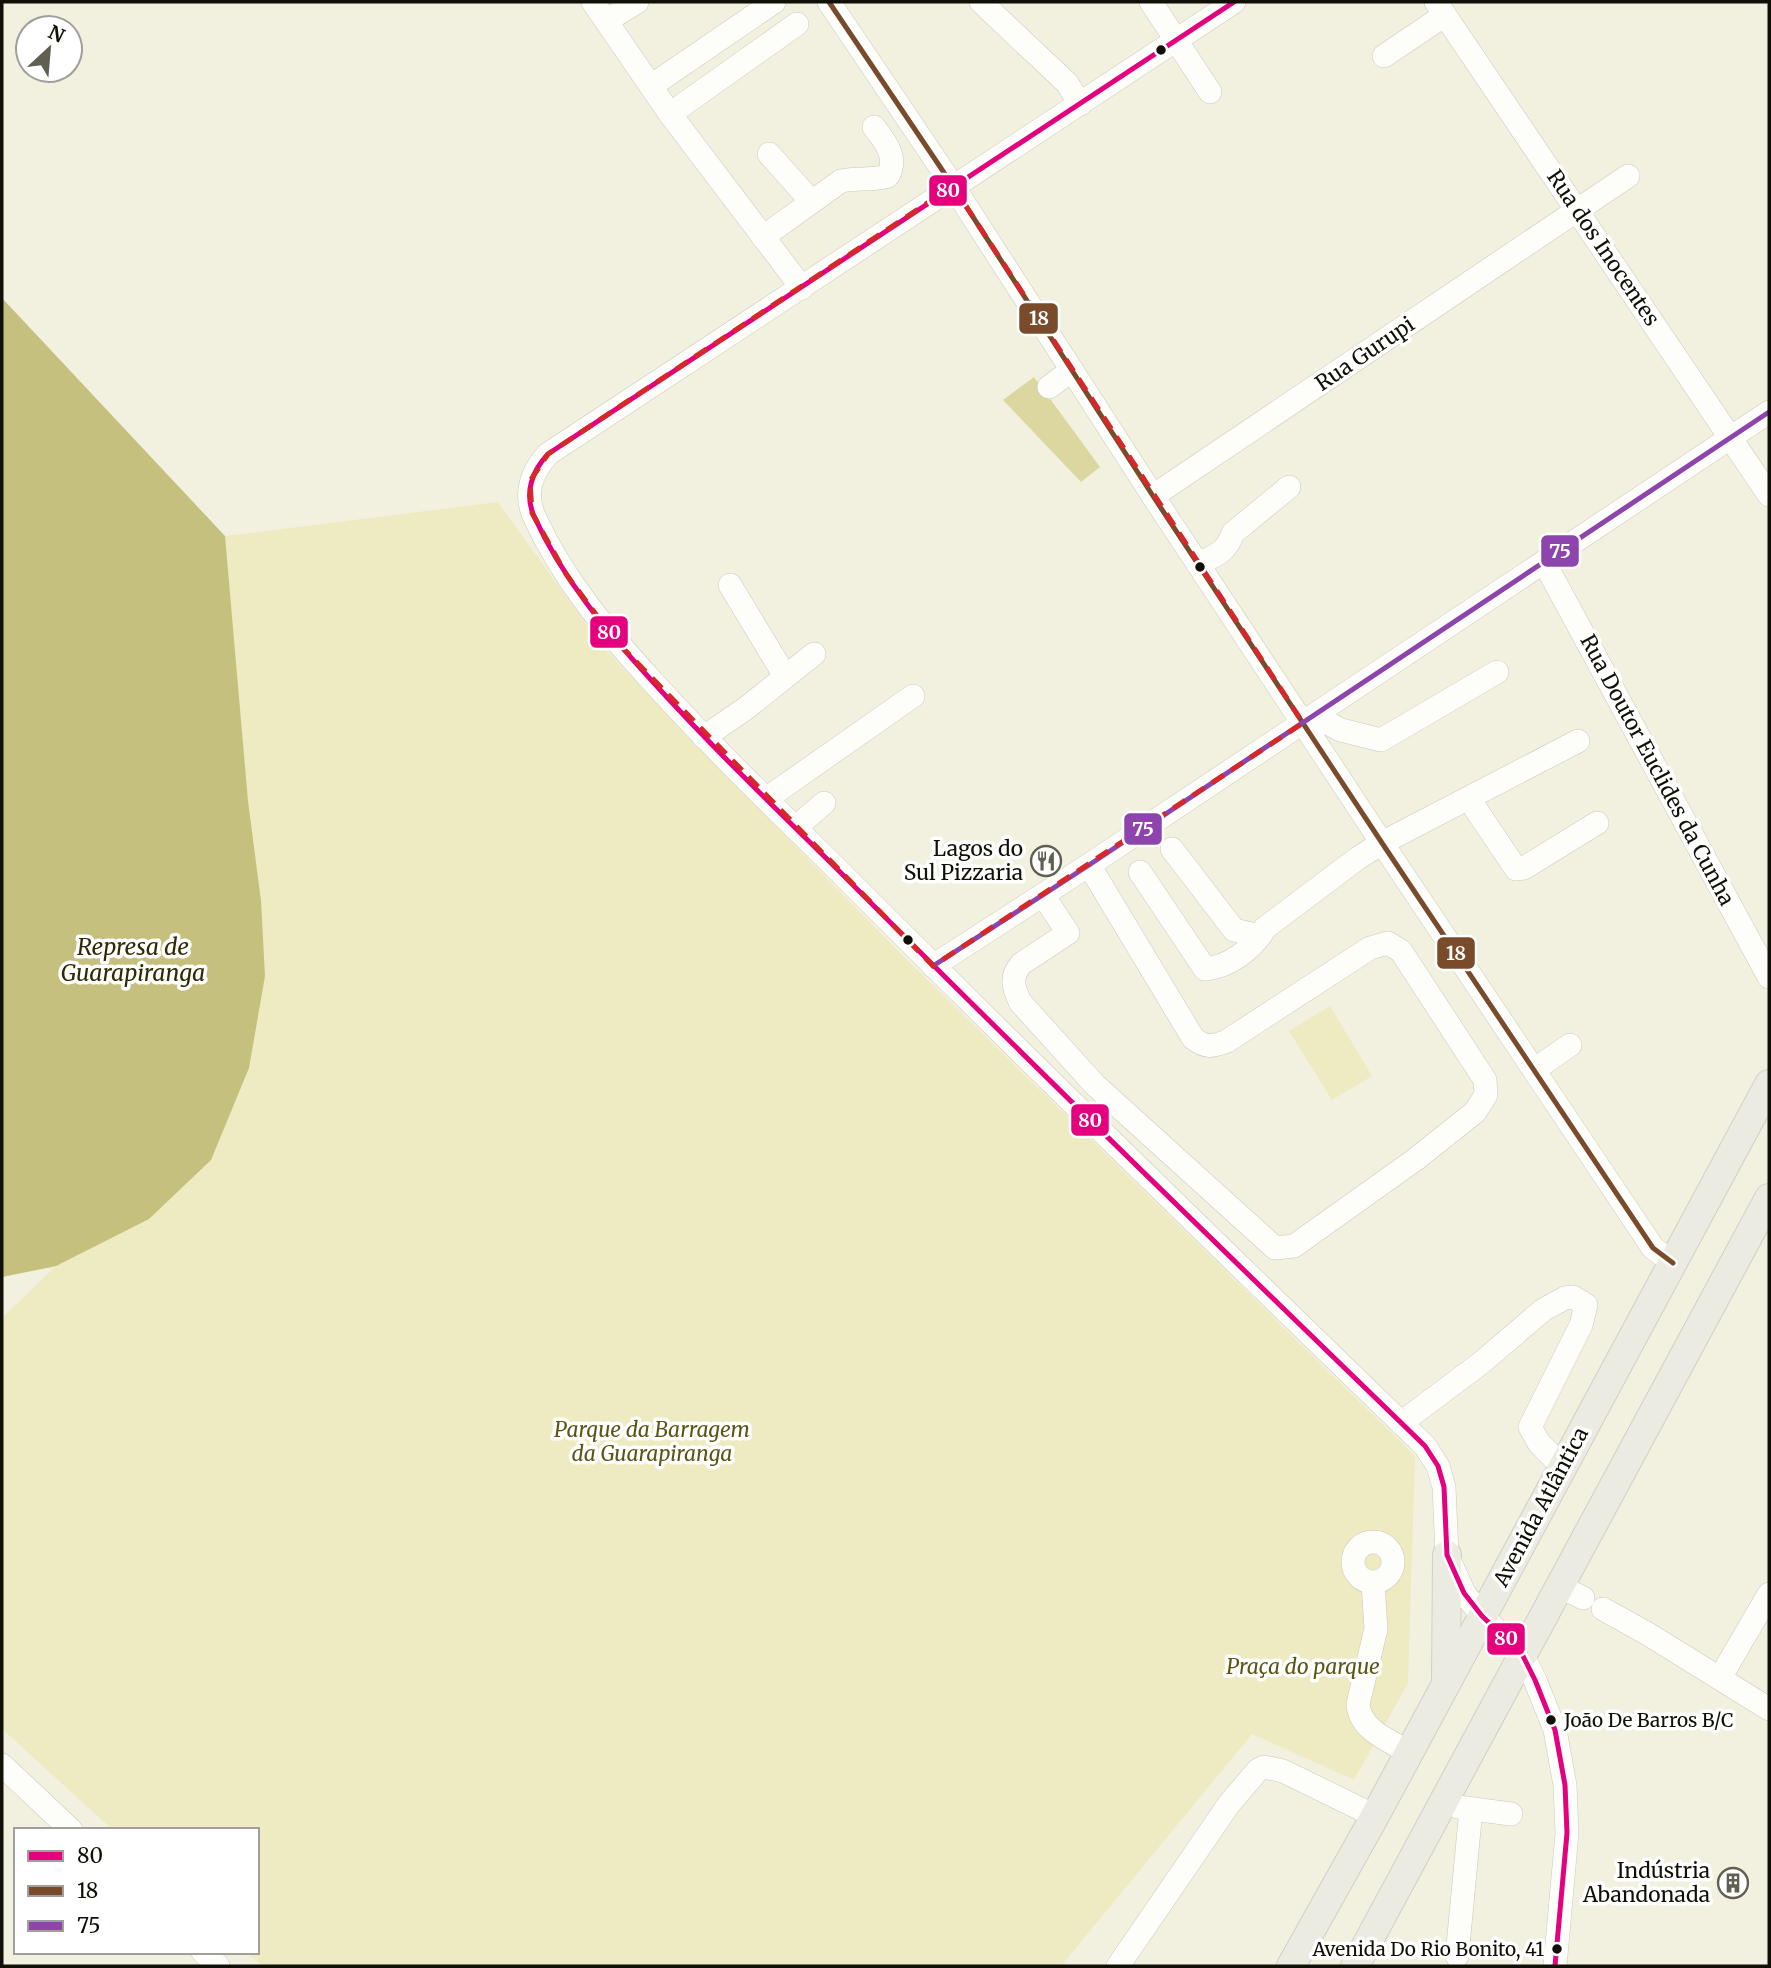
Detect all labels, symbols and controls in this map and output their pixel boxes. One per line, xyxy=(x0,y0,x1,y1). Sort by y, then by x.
north arrow xyxy=(14,14,84,84)
text: N xyxy=(44,20,68,48)
unlabelled marker xyxy=(1154,43,1168,57)
street label: Rua dos Inocentes xyxy=(1541,165,1666,331)
line badge: 80 xyxy=(928,174,968,207)
text: 80 xyxy=(936,178,960,202)
line badge: 18 xyxy=(1018,302,1059,335)
text: 18 xyxy=(1029,306,1049,330)
street label: Rua Gurupi xyxy=(1310,310,1420,397)
line badge: 75 xyxy=(1540,534,1580,568)
text: 75 xyxy=(1549,539,1571,563)
unlabelled marker xyxy=(1193,560,1207,574)
line badge: 80 xyxy=(589,615,629,649)
text: 80 xyxy=(597,620,621,644)
street label: Rua Doutor Euclides da Cunha xyxy=(1574,630,1741,910)
line badge: 75 xyxy=(1123,812,1163,846)
text: 75 xyxy=(1132,817,1154,841)
place label: Lagos do Sul Pizzaria xyxy=(904,835,1023,886)
restaurant icon: Lagos do Sul Pizzaria xyxy=(1029,844,1063,878)
water label: Represa de Guarapiranga xyxy=(61,932,205,987)
unlabelled marker xyxy=(901,933,915,947)
line badge: 18 xyxy=(1436,936,1476,970)
text: 18 xyxy=(1446,941,1466,965)
line badge: 80 xyxy=(1070,1103,1110,1137)
text: 80 xyxy=(1078,1108,1102,1132)
park label: Parque da Barragem da Guarapiranga xyxy=(554,1416,750,1467)
street label: Avenida Atlântica xyxy=(1487,1422,1594,1592)
line badge: 80 xyxy=(1486,1622,1526,1656)
text: 80 xyxy=(1494,1626,1518,1650)
park label: Praça do parque xyxy=(1226,1653,1380,1680)
place label: João De Barros B/C xyxy=(1563,1708,1733,1732)
marker: João De Barros B/C xyxy=(1544,1713,1558,1727)
legend xyxy=(14,1828,259,1954)
text: 80 xyxy=(77,1842,103,1869)
place label: Indústria Abandonada xyxy=(1582,1857,1710,1908)
building icon: Indústria Abandonada xyxy=(1716,1866,1750,1900)
text: 18 xyxy=(77,1877,98,1904)
text: 75 xyxy=(77,1912,101,1939)
place label: Avenida Do Rio Bonito, 41 xyxy=(1311,1937,1544,1961)
marker: Avenida Do Rio Bonito, 41 xyxy=(1550,1942,1564,1956)

